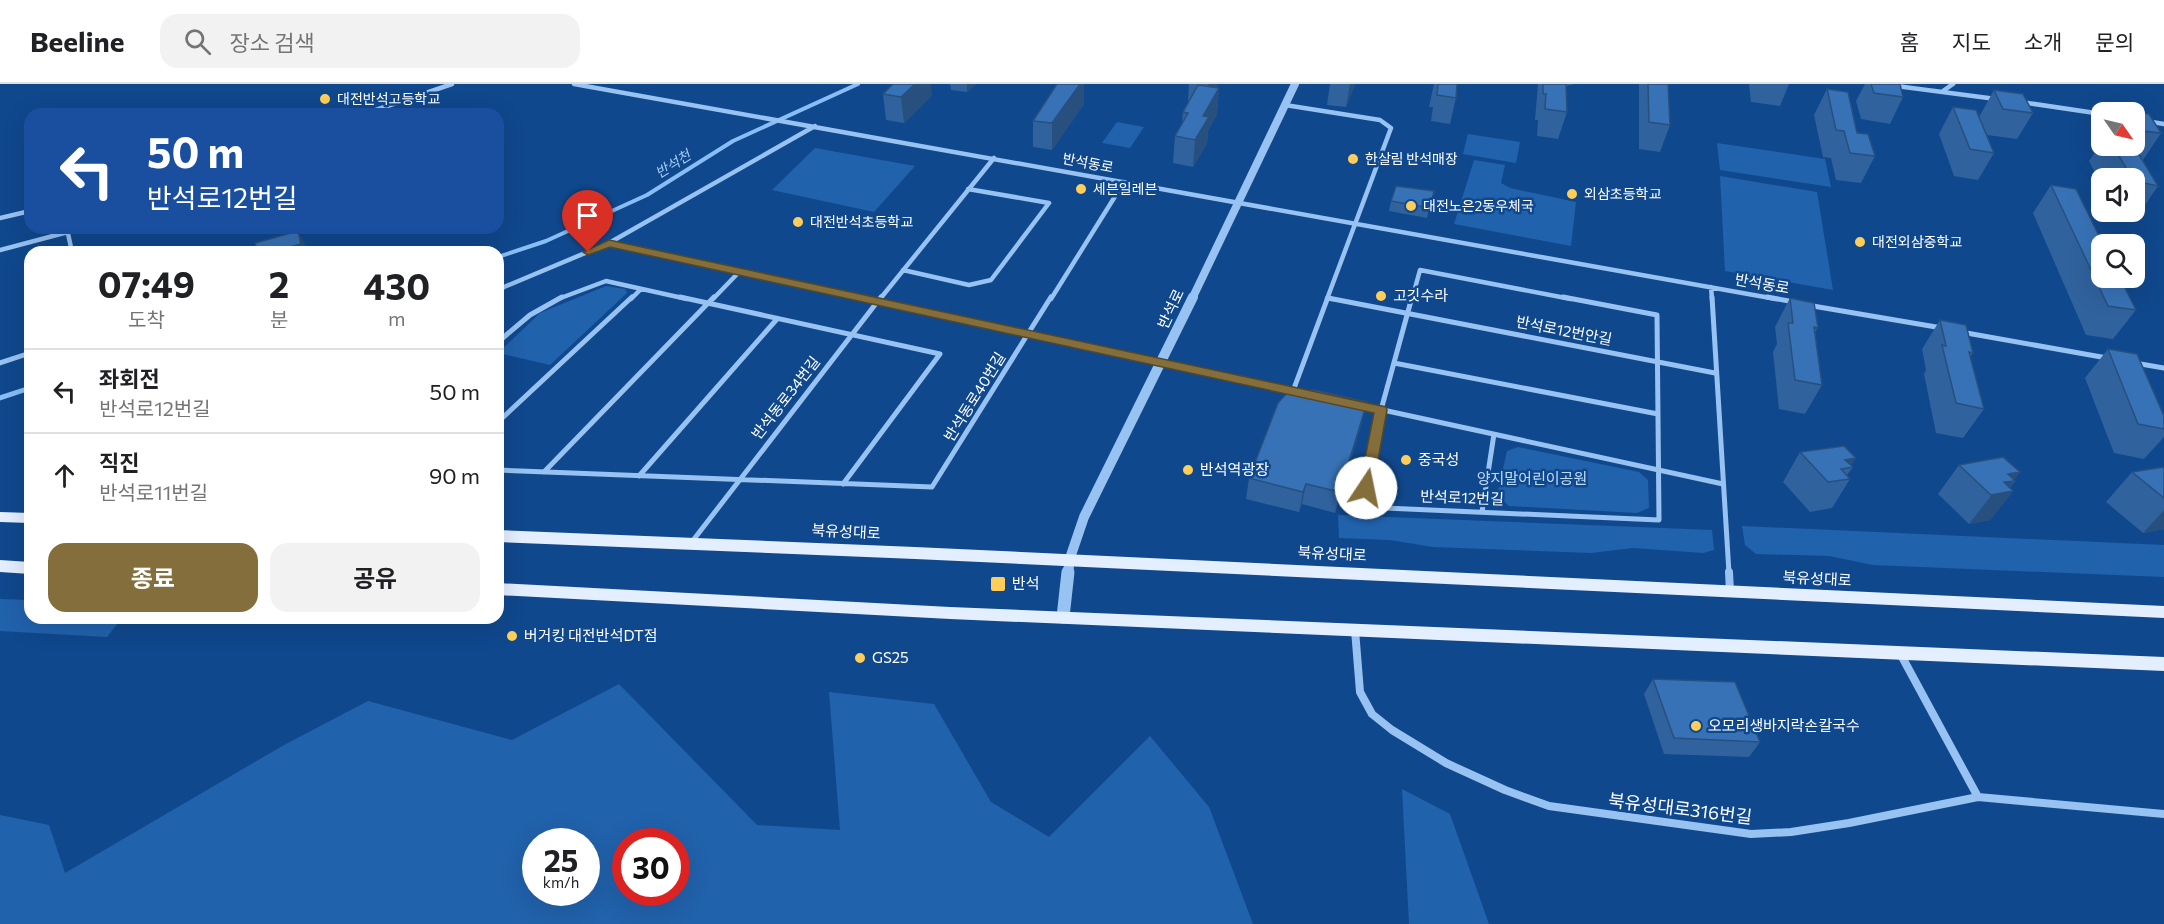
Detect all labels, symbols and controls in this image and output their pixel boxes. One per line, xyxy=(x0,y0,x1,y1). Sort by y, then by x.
search box xyxy=(160,14,580,68)
text: Beeline xyxy=(30,24,124,58)
icon: search xyxy=(181,25,214,58)
text: 장소 검색 xyxy=(229,29,315,56)
text: 홈 xyxy=(1900,29,1919,54)
text: 지도 xyxy=(1952,29,1991,54)
text: 소개 xyxy=(2024,29,2062,54)
text: 문의 xyxy=(2095,29,2134,54)
place label: 대전반석고등학교 xyxy=(337,90,440,107)
marker: 대전반석고등학교 xyxy=(318,92,332,106)
north arrow xyxy=(2091,102,2145,156)
map controls xyxy=(2091,102,2145,288)
text: 50 m xyxy=(147,125,244,177)
icon: left xyxy=(48,132,126,210)
water label: 반석천 xyxy=(652,146,695,181)
street label: 반석동로 xyxy=(1061,149,1115,176)
place label: 한살림 반석매장 xyxy=(1365,150,1458,167)
marker: 한살림 반석매장 xyxy=(1346,152,1360,166)
button: sound xyxy=(2091,168,2145,222)
place label: 세븐일레븐 xyxy=(1093,180,1158,197)
text: 반석로12번길 xyxy=(147,181,298,214)
marker: 세븐일레븐 xyxy=(1074,182,1088,196)
place label: 외삼초등학교 xyxy=(1584,185,1661,202)
marker: 외삼초등학교 xyxy=(1565,187,1579,201)
pin xyxy=(562,190,613,252)
place label: 대전노은2동우체국 xyxy=(1423,197,1534,214)
icon: arrive xyxy=(571,199,604,232)
marker: 대전노은2동우체국 xyxy=(1404,199,1418,213)
place label: 대전반석초등학교 xyxy=(810,213,913,230)
marker: 대전반석초등학교 xyxy=(791,215,805,229)
place label: 대전외삼중학교 xyxy=(1872,233,1962,250)
button: search xyxy=(2091,234,2145,288)
marker: 대전외삼중학교 xyxy=(1853,235,1867,249)
text: 07:49 xyxy=(98,261,195,305)
text: 2 xyxy=(269,261,289,305)
text: 430 xyxy=(363,263,430,307)
street label: 반석동로 xyxy=(1733,269,1791,297)
street label: 반석로 xyxy=(1153,286,1187,331)
place label: 고깃수라 xyxy=(1393,286,1448,304)
marker: 고깃수라 xyxy=(1374,289,1388,303)
text: m xyxy=(388,306,405,330)
text: 도착 xyxy=(128,307,165,331)
text: 분 xyxy=(270,307,288,331)
street label: 반석로12번안길 xyxy=(1515,312,1614,348)
street label: 반석동로40번길 xyxy=(940,349,1009,444)
street label: 반석동로34번길 xyxy=(747,352,823,442)
text: 좌회전 xyxy=(99,365,160,392)
icon: left xyxy=(48,375,81,408)
text: 50 m xyxy=(430,378,480,405)
text: 반석로12번길 xyxy=(99,396,211,420)
text: 직진 xyxy=(99,449,139,476)
place label: 중국성 xyxy=(1418,450,1459,468)
marker: 중국성 xyxy=(1399,453,1413,467)
position arrow xyxy=(1334,456,1398,520)
icon: ahead xyxy=(48,459,81,492)
place label: 반석역광장 xyxy=(1200,460,1269,478)
text: 90 m xyxy=(429,462,480,489)
marker: 반석역광장 xyxy=(1181,463,1195,477)
park label: 양지말어린이공원 xyxy=(1477,469,1587,487)
text: 반석로11번길 xyxy=(99,480,208,504)
street label: 반석로12번길 xyxy=(1420,487,1504,507)
street label: 북유성대로 xyxy=(811,520,881,542)
street label: 북유성대로 xyxy=(1297,542,1367,564)
button: 종료 xyxy=(48,543,258,612)
button: 공유 xyxy=(270,543,480,612)
street label: 북유성대로 xyxy=(1782,567,1852,589)
place label: 반석 xyxy=(1012,574,1040,592)
marker: 반석 xyxy=(989,575,1007,593)
place label: 버거킹 대전반석DT점 xyxy=(524,626,657,644)
marker: 버거킹 대전반석DT점 xyxy=(505,629,519,643)
place label: GS25 xyxy=(872,648,909,666)
marker: GS25 xyxy=(853,651,867,665)
place label: 오모리생바지락손칼국수 xyxy=(1708,716,1860,734)
marker: 오모리생바지락손칼국수 xyxy=(1689,719,1703,733)
street label: 북유성대로316번길 xyxy=(1607,788,1753,828)
speed limit sign: 30 xyxy=(612,828,690,906)
text: 25 xyxy=(544,841,578,878)
text: km/h xyxy=(543,873,579,891)

